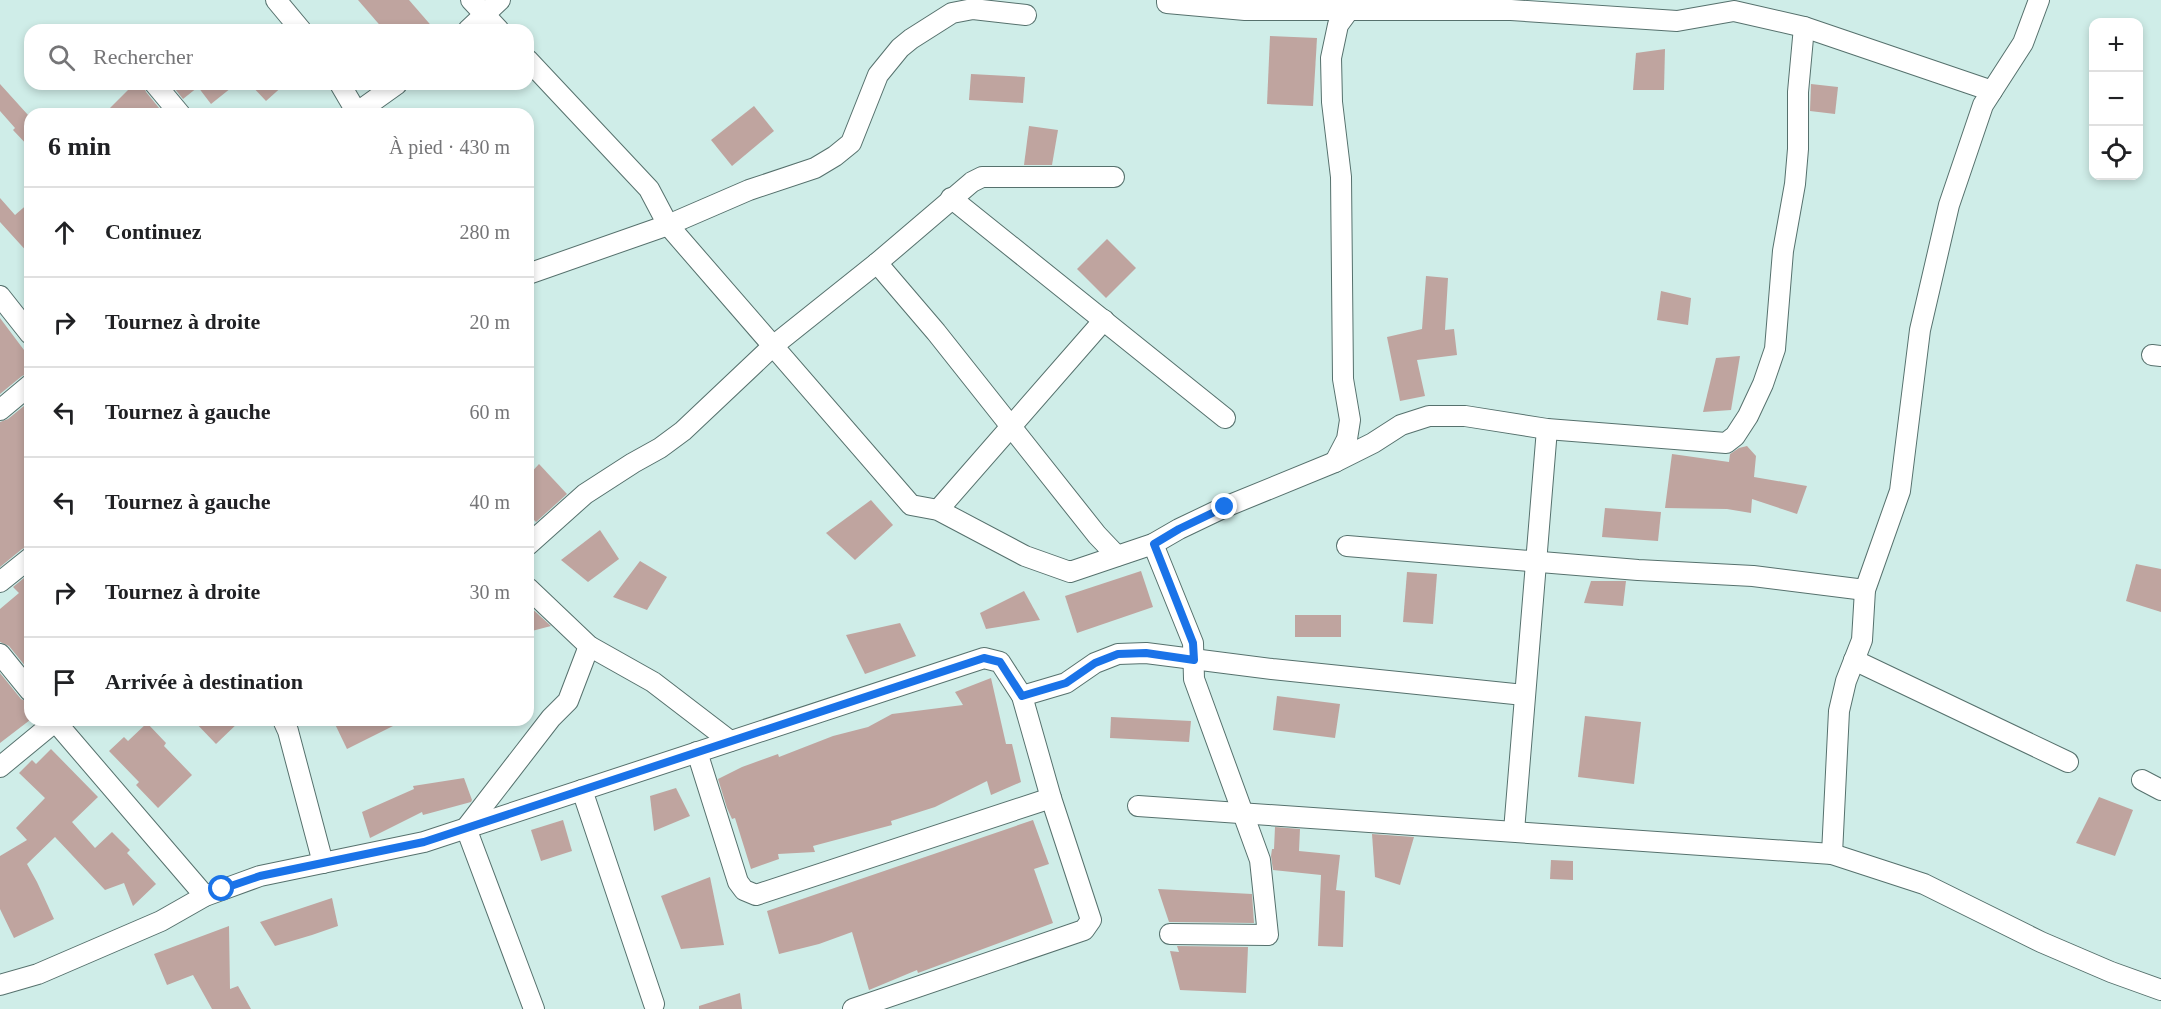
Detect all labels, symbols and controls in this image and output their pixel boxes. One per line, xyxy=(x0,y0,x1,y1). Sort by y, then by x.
map controls xyxy=(2089,18,2143,180)
button: + xyxy=(2089,18,2143,72)
search box xyxy=(24,24,534,90)
icon: search xyxy=(45,41,78,74)
text: Rechercher xyxy=(93,44,193,69)
button: − xyxy=(2089,72,2143,126)
button: locate xyxy=(2089,126,2143,180)
text: 6 min xyxy=(48,132,111,161)
text: À pied · 430 m xyxy=(389,136,510,158)
icon: ahead xyxy=(48,216,81,249)
text: Continuez xyxy=(105,219,202,244)
text: 280 m xyxy=(459,221,510,243)
icon: right xyxy=(48,306,81,339)
text: Tournez à droite xyxy=(105,309,260,334)
text: 20 m xyxy=(469,311,510,333)
icon: left xyxy=(48,396,81,429)
text: Tournez à gauche xyxy=(105,399,270,424)
text: 60 m xyxy=(469,401,510,423)
icon: left xyxy=(48,486,81,519)
text: Tournez à gauche xyxy=(105,489,270,514)
text: 40 m xyxy=(469,491,510,513)
route end xyxy=(1211,493,1237,519)
icon: right xyxy=(48,576,81,609)
text: Tournez à droite xyxy=(105,579,260,604)
text: 30 m xyxy=(469,581,510,603)
icon: arrive xyxy=(48,666,81,699)
text: Arrivée à destination xyxy=(105,669,303,694)
route start xyxy=(208,875,234,901)

